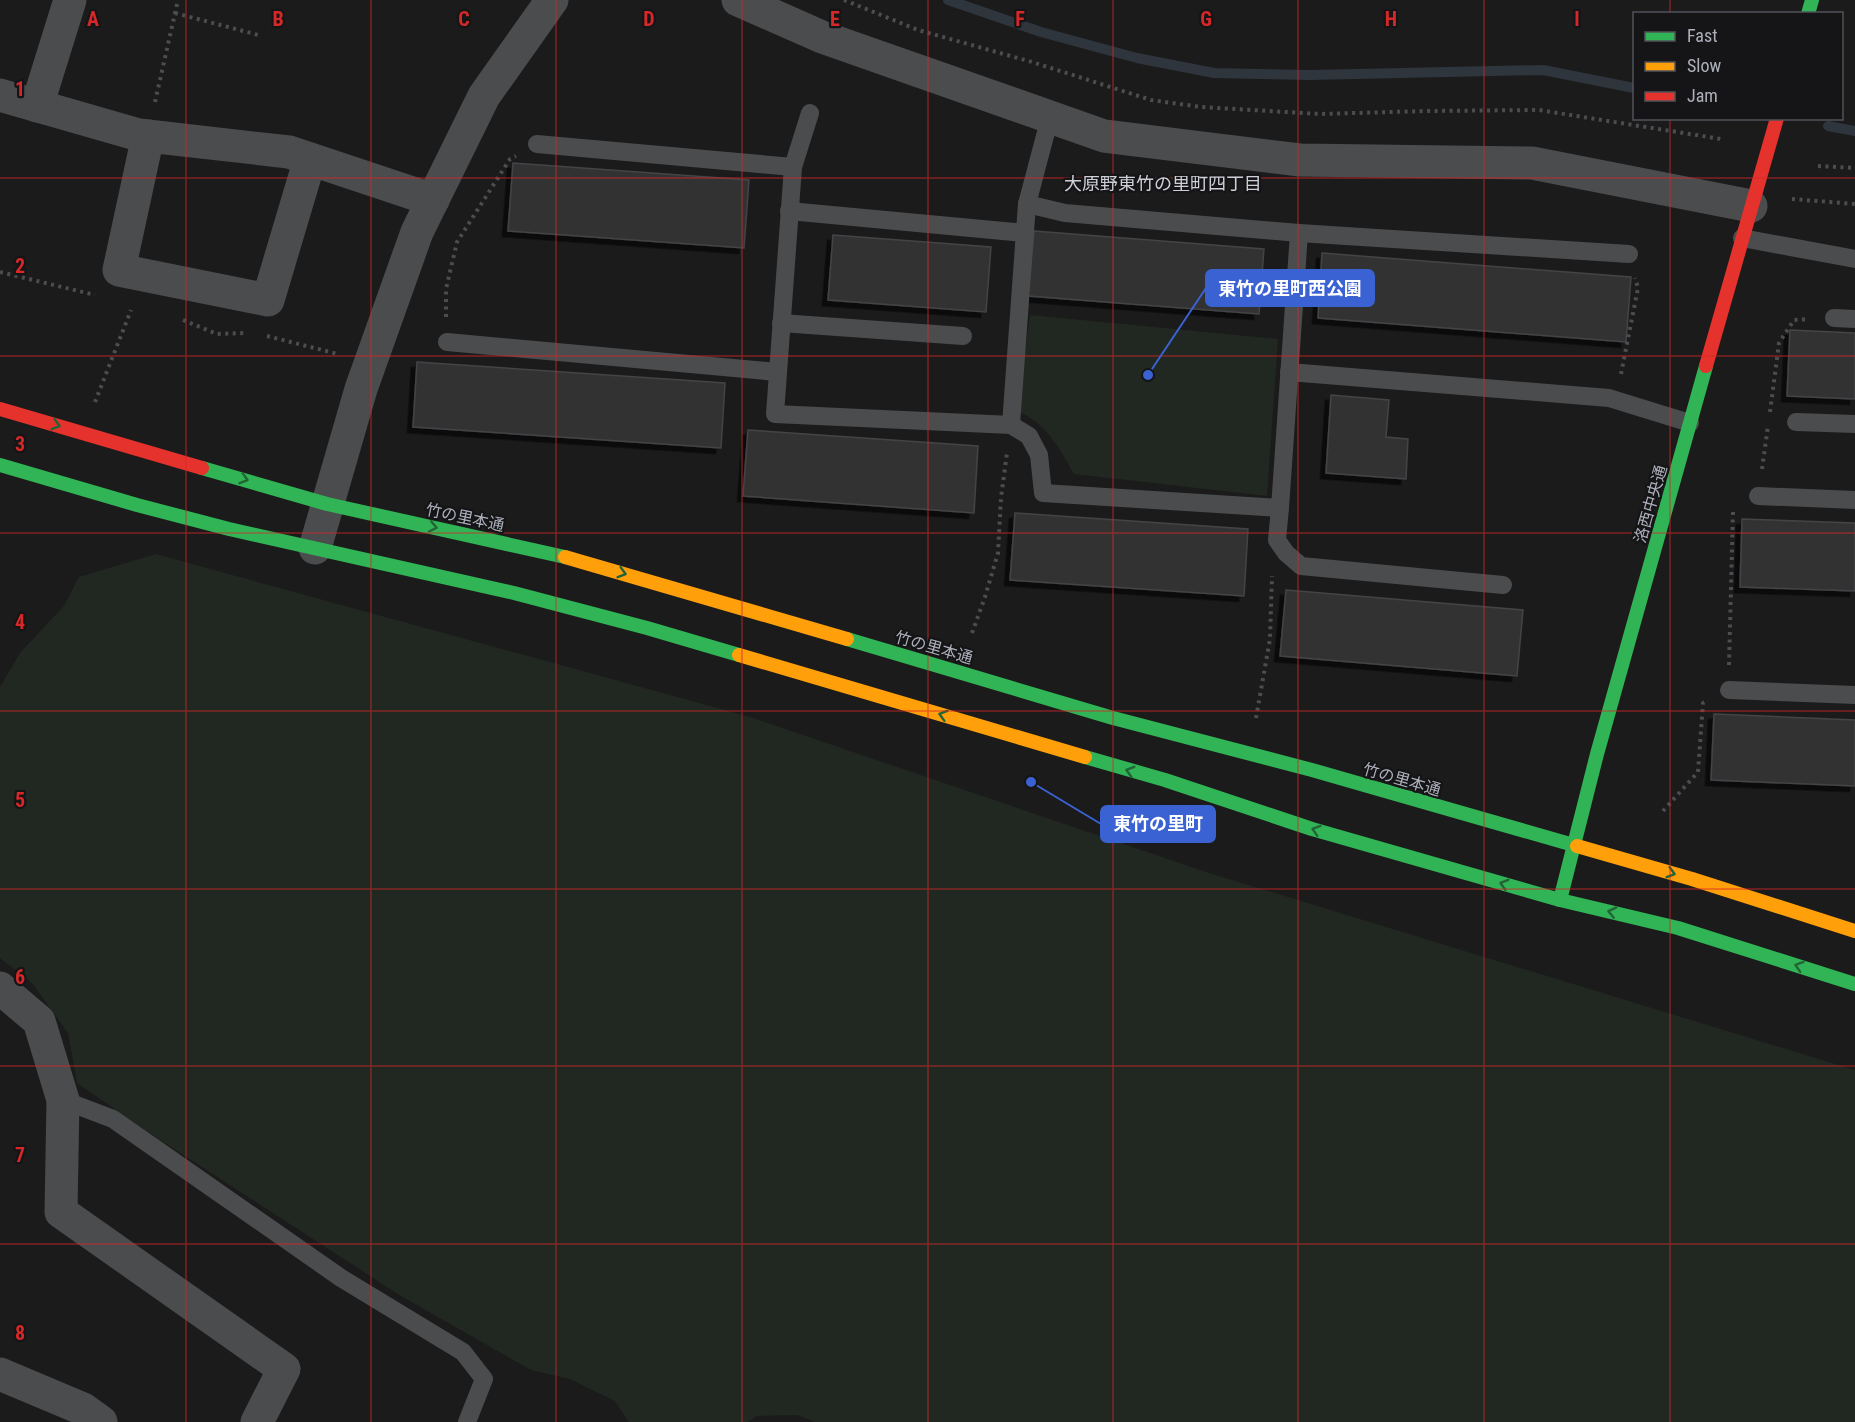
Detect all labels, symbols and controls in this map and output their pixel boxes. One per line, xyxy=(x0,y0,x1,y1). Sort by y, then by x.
text: A xyxy=(87,7,99,31)
text: B xyxy=(272,7,284,31)
text: C xyxy=(458,7,470,31)
text: D xyxy=(643,7,655,31)
text: E xyxy=(830,7,840,31)
text: F xyxy=(1015,7,1025,31)
text: G xyxy=(1200,7,1212,31)
text: H xyxy=(1385,7,1397,31)
text: I xyxy=(1574,7,1580,31)
legend xyxy=(1633,12,1843,120)
text: Fast xyxy=(1687,25,1718,46)
text: Slow xyxy=(1687,55,1722,76)
text: 1 xyxy=(15,77,25,101)
text: Jam xyxy=(1687,85,1718,106)
district label: 大原野東竹の里町四丁目 xyxy=(1064,173,1262,194)
text: 2 xyxy=(15,254,25,278)
callout: 東竹の里町西公園 xyxy=(1206,270,1374,306)
text: 東竹の里町西公園 xyxy=(1218,278,1362,299)
one-way arrow xyxy=(50,418,61,430)
text: 3 xyxy=(15,432,25,456)
street label: 洛西中央通 xyxy=(1630,463,1671,545)
one-way arrow xyxy=(238,472,249,484)
street label: 竹の里本通 xyxy=(424,500,506,535)
one-way arrow xyxy=(427,520,437,533)
one-way arrow xyxy=(616,566,627,578)
text: 4 xyxy=(15,610,25,634)
street label: 竹の里本通 xyxy=(893,627,975,668)
one-way arrow xyxy=(938,710,948,723)
street label: 竹の里本通 xyxy=(1361,759,1443,800)
one-way arrow xyxy=(1126,765,1136,778)
text: 5 xyxy=(15,788,25,812)
callout: 東竹の里町 xyxy=(1101,806,1215,842)
text: 東竹の里町 xyxy=(1113,813,1203,834)
one-way arrow xyxy=(1311,825,1322,837)
one-way arrow xyxy=(1665,866,1676,878)
one-way arrow xyxy=(1499,879,1509,891)
one-way arrow xyxy=(1607,907,1617,920)
one-way arrow xyxy=(1794,961,1805,973)
text: 6 xyxy=(15,965,25,989)
text: 7 xyxy=(15,1143,25,1167)
text: 8 xyxy=(15,1321,25,1345)

